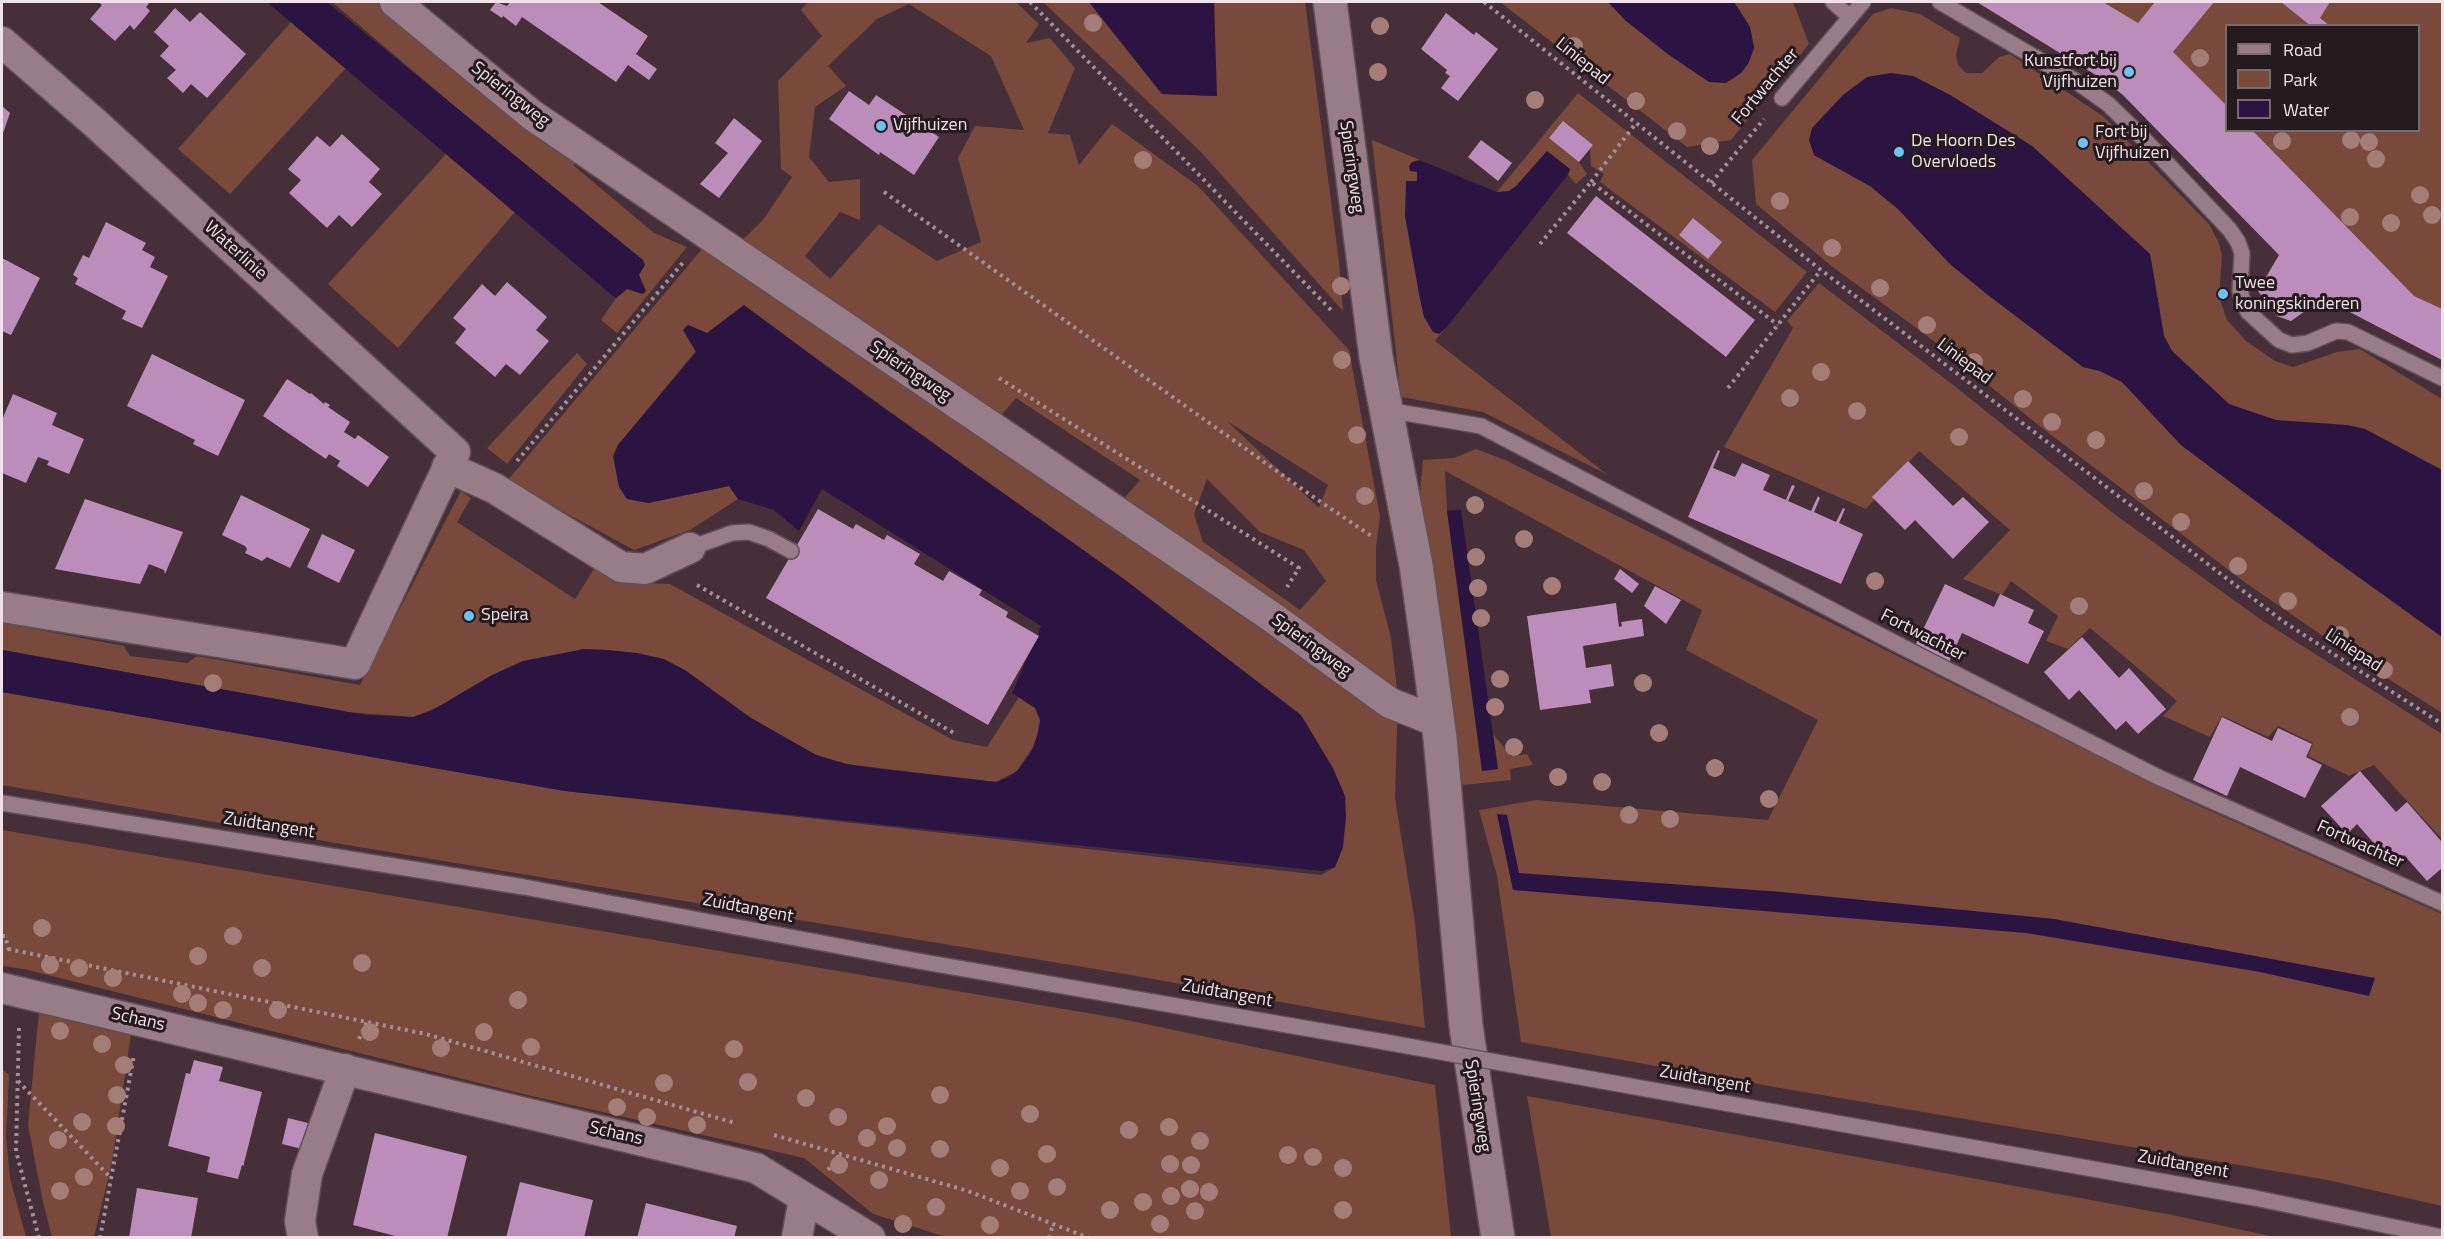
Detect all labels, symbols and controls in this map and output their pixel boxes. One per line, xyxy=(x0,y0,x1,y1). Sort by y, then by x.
legend xyxy=(2225,24,2420,132)
street label: Liniepad xyxy=(1551,34,1613,90)
text: Road xyxy=(2283,36,2322,63)
street label: Fortwachter xyxy=(1728,44,1804,130)
place label: Kunstfort bij Vijfhuizen xyxy=(2024,51,2117,94)
street label: Spieringweg xyxy=(467,58,553,132)
marker: Kunstfort bij Vijfhuizen xyxy=(2122,65,2136,79)
text: Park xyxy=(2283,66,2317,93)
text: Water xyxy=(2283,96,2329,123)
place label: Vijfhuizen xyxy=(893,115,967,137)
marker: Vijfhuizen xyxy=(874,119,888,133)
street label: Spieringweg xyxy=(1334,119,1368,215)
place label: Fort bij Vijfhuizen xyxy=(2095,122,2169,164)
place label: De Hoorn Des Overvloeds xyxy=(1911,131,2016,174)
marker: Fort bij Vijfhuizen xyxy=(2076,136,2090,150)
marker: De Hoorn Des Overvloeds xyxy=(1892,145,1906,159)
street label: Waterlinie xyxy=(199,217,271,285)
place label: Twee koningskinderen xyxy=(2235,273,2359,316)
marker: Twee koningskinderen xyxy=(2216,287,2230,301)
street label: Liniepad xyxy=(1932,334,1996,390)
street label: Spieringweg xyxy=(865,337,955,407)
place label: Speira xyxy=(481,605,529,627)
street label: Fortwachter xyxy=(1877,605,1969,667)
marker: Speira xyxy=(462,609,476,623)
street label: Spieringweg xyxy=(1267,610,1355,682)
street label: Liniepad xyxy=(2321,625,2385,677)
street label: Zuidtangent xyxy=(222,808,316,844)
street label: Fortwachter xyxy=(2313,816,2407,874)
street label: Zuidtangent xyxy=(701,890,795,928)
street label: Zuidtangent xyxy=(1180,975,1274,1013)
street label: Schans xyxy=(109,1003,167,1037)
street label: Spieringweg xyxy=(1459,1058,1495,1154)
street label: Zuidtangent xyxy=(1658,1061,1752,1099)
street label: Schans xyxy=(587,1117,645,1151)
street label: Zuidtangent xyxy=(2136,1146,2230,1184)

